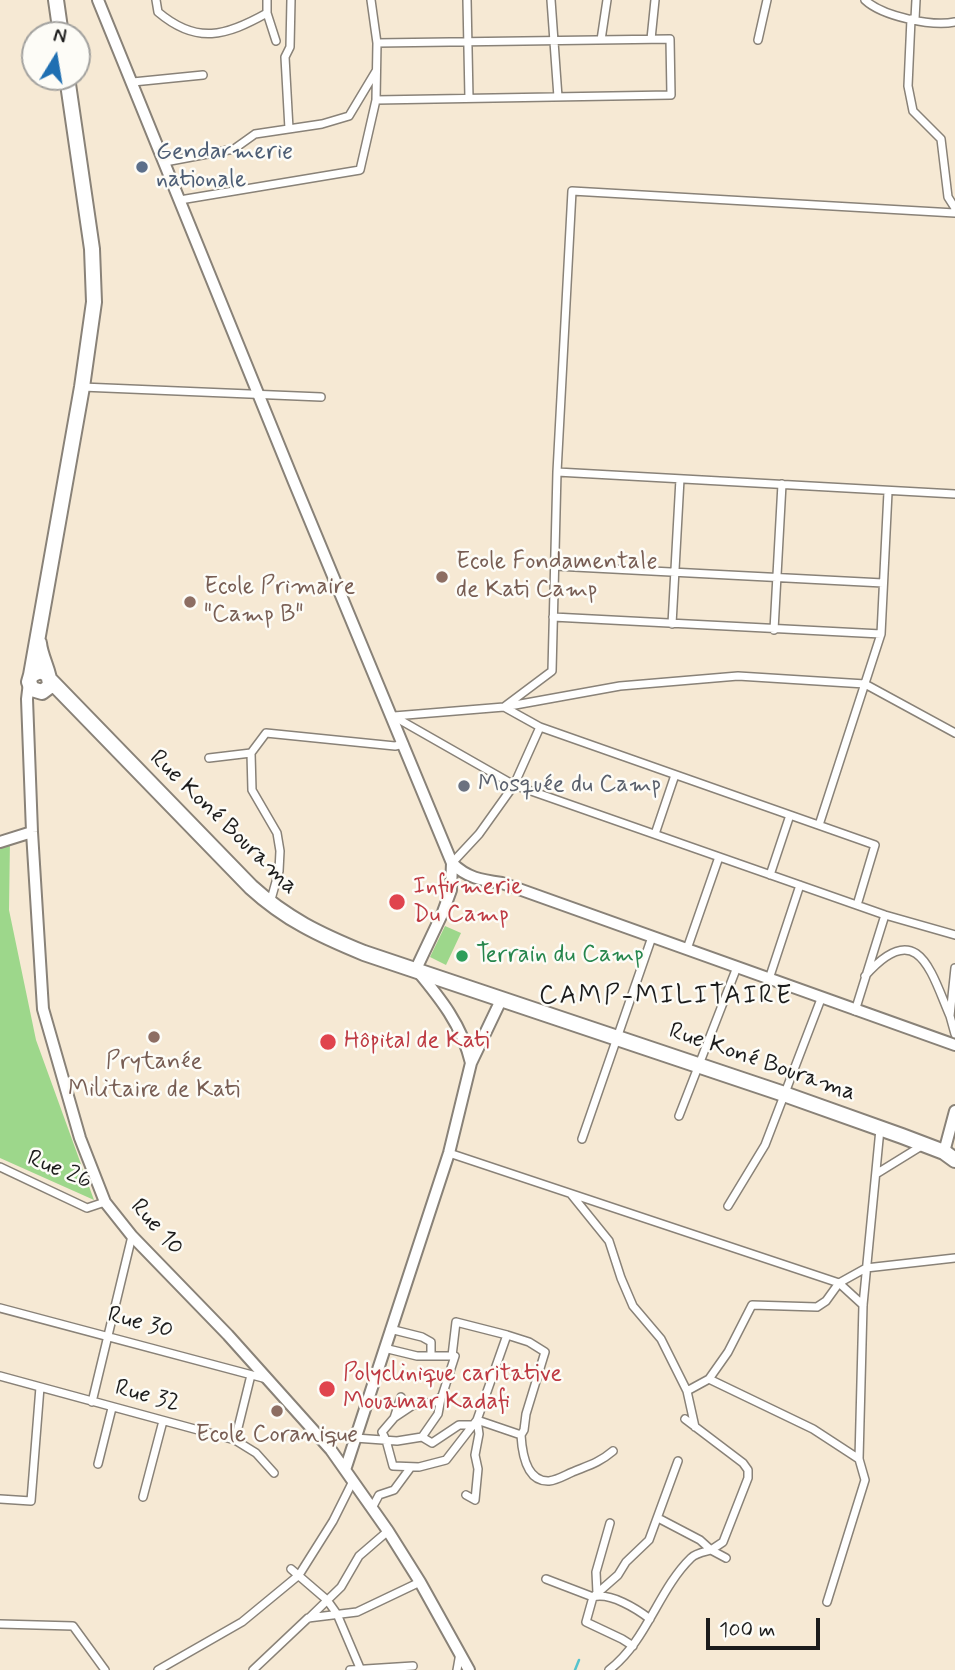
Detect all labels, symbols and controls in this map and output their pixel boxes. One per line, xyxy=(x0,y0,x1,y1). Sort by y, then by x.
north arrow xyxy=(21,21,91,91)
text: N xyxy=(51,23,68,50)
place label: Gendarmerie nationale xyxy=(156,139,293,195)
marker: Gendarmerie nationale xyxy=(134,159,150,175)
place label: Ecole Fondamentale de Kati Camp xyxy=(456,549,658,605)
marker: Ecole Fondamentale de Kati Camp xyxy=(434,569,450,585)
place label: Ecole Primaire "Camp B" xyxy=(204,574,355,630)
marker: Ecole Primaire "Camp B" xyxy=(182,594,198,610)
street label: Rue Koné Bourama xyxy=(143,745,303,901)
place label: Mosquée du Camp xyxy=(478,772,661,800)
marker: Mosquée du Camp xyxy=(456,778,472,794)
place label: Infirmerie Du Camp xyxy=(413,874,523,930)
marker: Infirmerie Du Camp xyxy=(387,892,407,912)
place label: Terrain du Camp xyxy=(476,942,644,970)
marker: Terrain du Camp xyxy=(454,948,470,964)
district label: CAMP-MILITAIRE xyxy=(538,982,794,1014)
street label: Rue Koné Bourama xyxy=(665,1018,859,1108)
place label: Hôpital de Kati xyxy=(344,1028,490,1056)
marker: Prytanée Militaire de Kati xyxy=(146,1029,162,1045)
marker: Hôpital de Kati xyxy=(318,1032,338,1052)
place label: Prytanée Militaire de Kati xyxy=(68,1049,240,1105)
street label: Rue 26 xyxy=(22,1145,96,1197)
street label: Rue 10 xyxy=(123,1194,189,1262)
street label: Rue 30 xyxy=(104,1301,176,1347)
place label: Polyclinique caritative Mouamar Kadafi xyxy=(343,1361,562,1417)
street label: Rue 32 xyxy=(112,1375,182,1419)
marker: Polyclinique caritative Mouamar Kadafi xyxy=(317,1379,337,1399)
marker: Ecole Coranique xyxy=(269,1403,285,1419)
place label: Ecole Coranique xyxy=(196,1422,358,1450)
scale bar xyxy=(710,1604,824,1648)
text: 100 m xyxy=(719,1616,775,1644)

